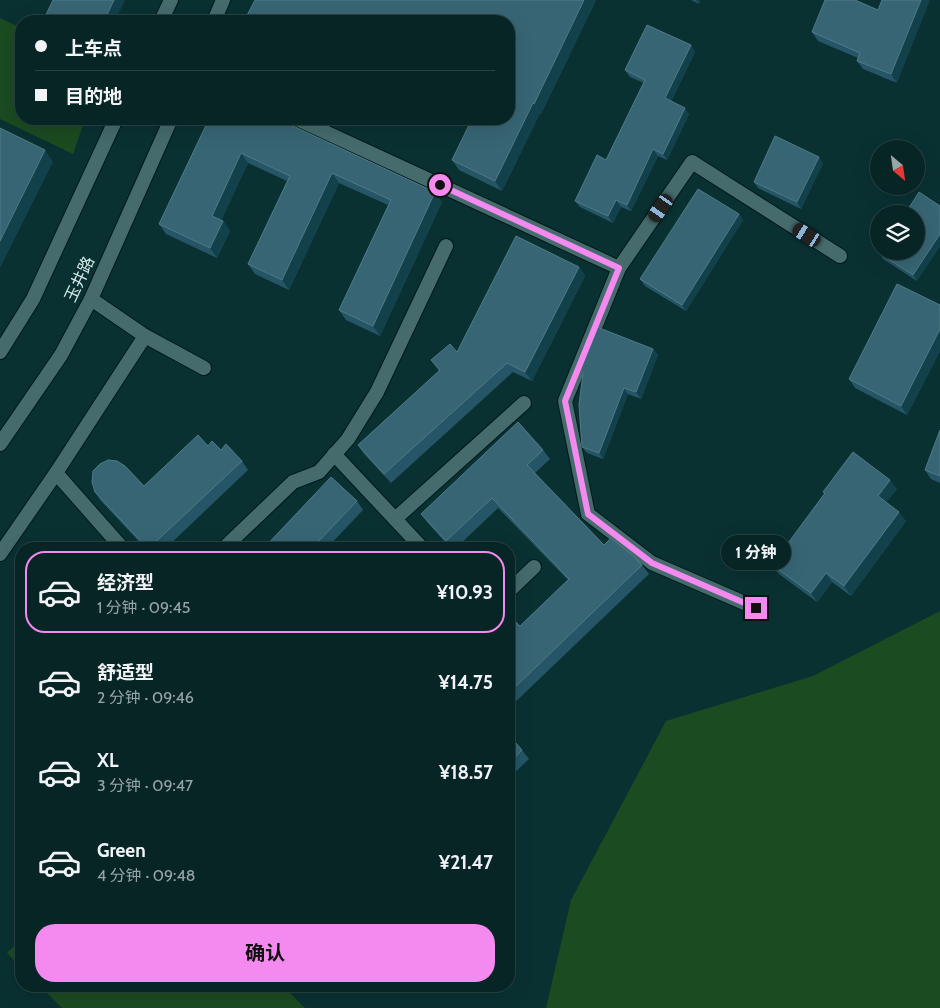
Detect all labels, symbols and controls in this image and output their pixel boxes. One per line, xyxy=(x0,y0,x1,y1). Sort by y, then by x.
text: 上车点 xyxy=(65,37,122,60)
text: 目的地 xyxy=(65,85,122,108)
north arrow xyxy=(870,140,925,195)
map controls xyxy=(870,140,925,260)
route start xyxy=(429,174,451,196)
car xyxy=(646,191,675,225)
button: layers xyxy=(870,205,925,260)
car xyxy=(790,221,823,249)
street label: 玉井路 xyxy=(61,253,98,305)
callout: 1 分钟 xyxy=(721,536,791,570)
text: 1 分钟 xyxy=(735,543,777,562)
icon: car xyxy=(37,570,82,615)
text: 经济型 xyxy=(97,571,154,594)
text: ¥10.93 xyxy=(436,581,493,604)
route end xyxy=(745,597,767,619)
text: 1 分钟 · 09:45 xyxy=(97,598,190,617)
icon: car xyxy=(37,660,82,705)
text: 舒适型 xyxy=(97,661,154,684)
text: ¥14.75 xyxy=(439,671,493,694)
text: 2 分钟 · 09:46 xyxy=(97,688,194,707)
text: XL xyxy=(97,749,118,772)
icon: car xyxy=(37,750,82,795)
text: ¥18.57 xyxy=(439,761,493,784)
text: 3 分钟 · 09:47 xyxy=(97,776,193,795)
text: Green xyxy=(97,839,146,862)
icon: car xyxy=(37,840,82,885)
text: ¥21.47 xyxy=(439,851,493,874)
text: 4 分钟 · 09:48 xyxy=(97,866,195,885)
button: 确认 xyxy=(35,924,495,982)

